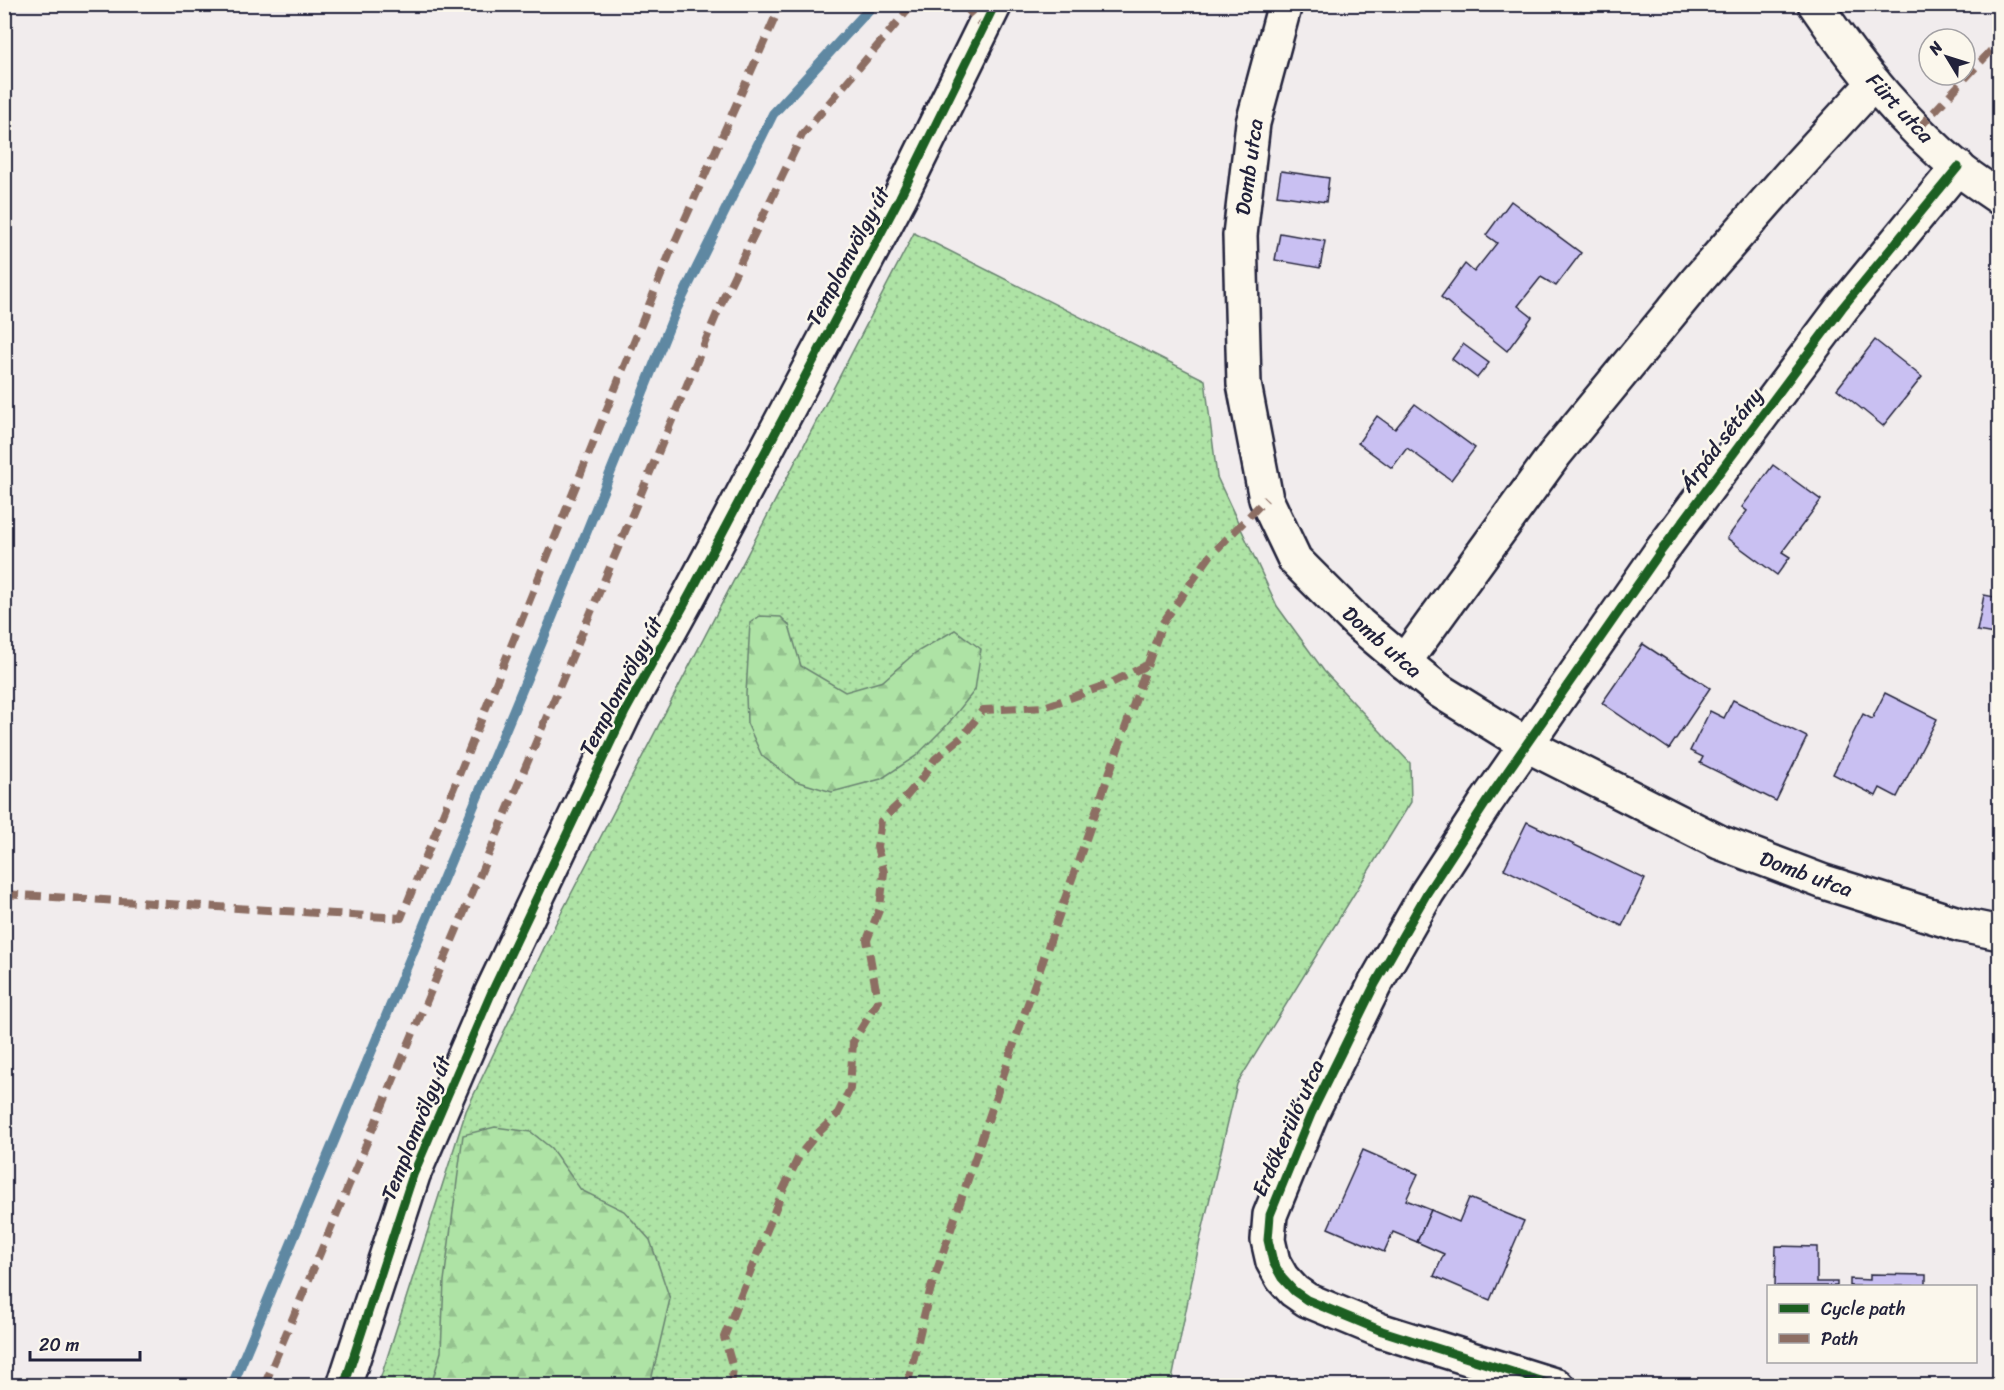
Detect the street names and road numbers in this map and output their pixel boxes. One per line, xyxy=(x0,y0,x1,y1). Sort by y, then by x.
street label: Fürt utca xyxy=(1857,63,1944,153)
street label: Domb utca xyxy=(1223,116,1275,218)
street label: Templomvölgy út xyxy=(795,178,902,333)
street label: Árpád sétány xyxy=(1668,379,1773,501)
street label: Domb utca xyxy=(1333,596,1431,688)
street label: Templomvölgy út xyxy=(568,608,675,763)
street label: Domb utca xyxy=(1754,840,1858,909)
street label: Templomvölgy út xyxy=(370,1048,463,1206)
street label: Erdőkerülő utca xyxy=(1241,1053,1335,1203)

